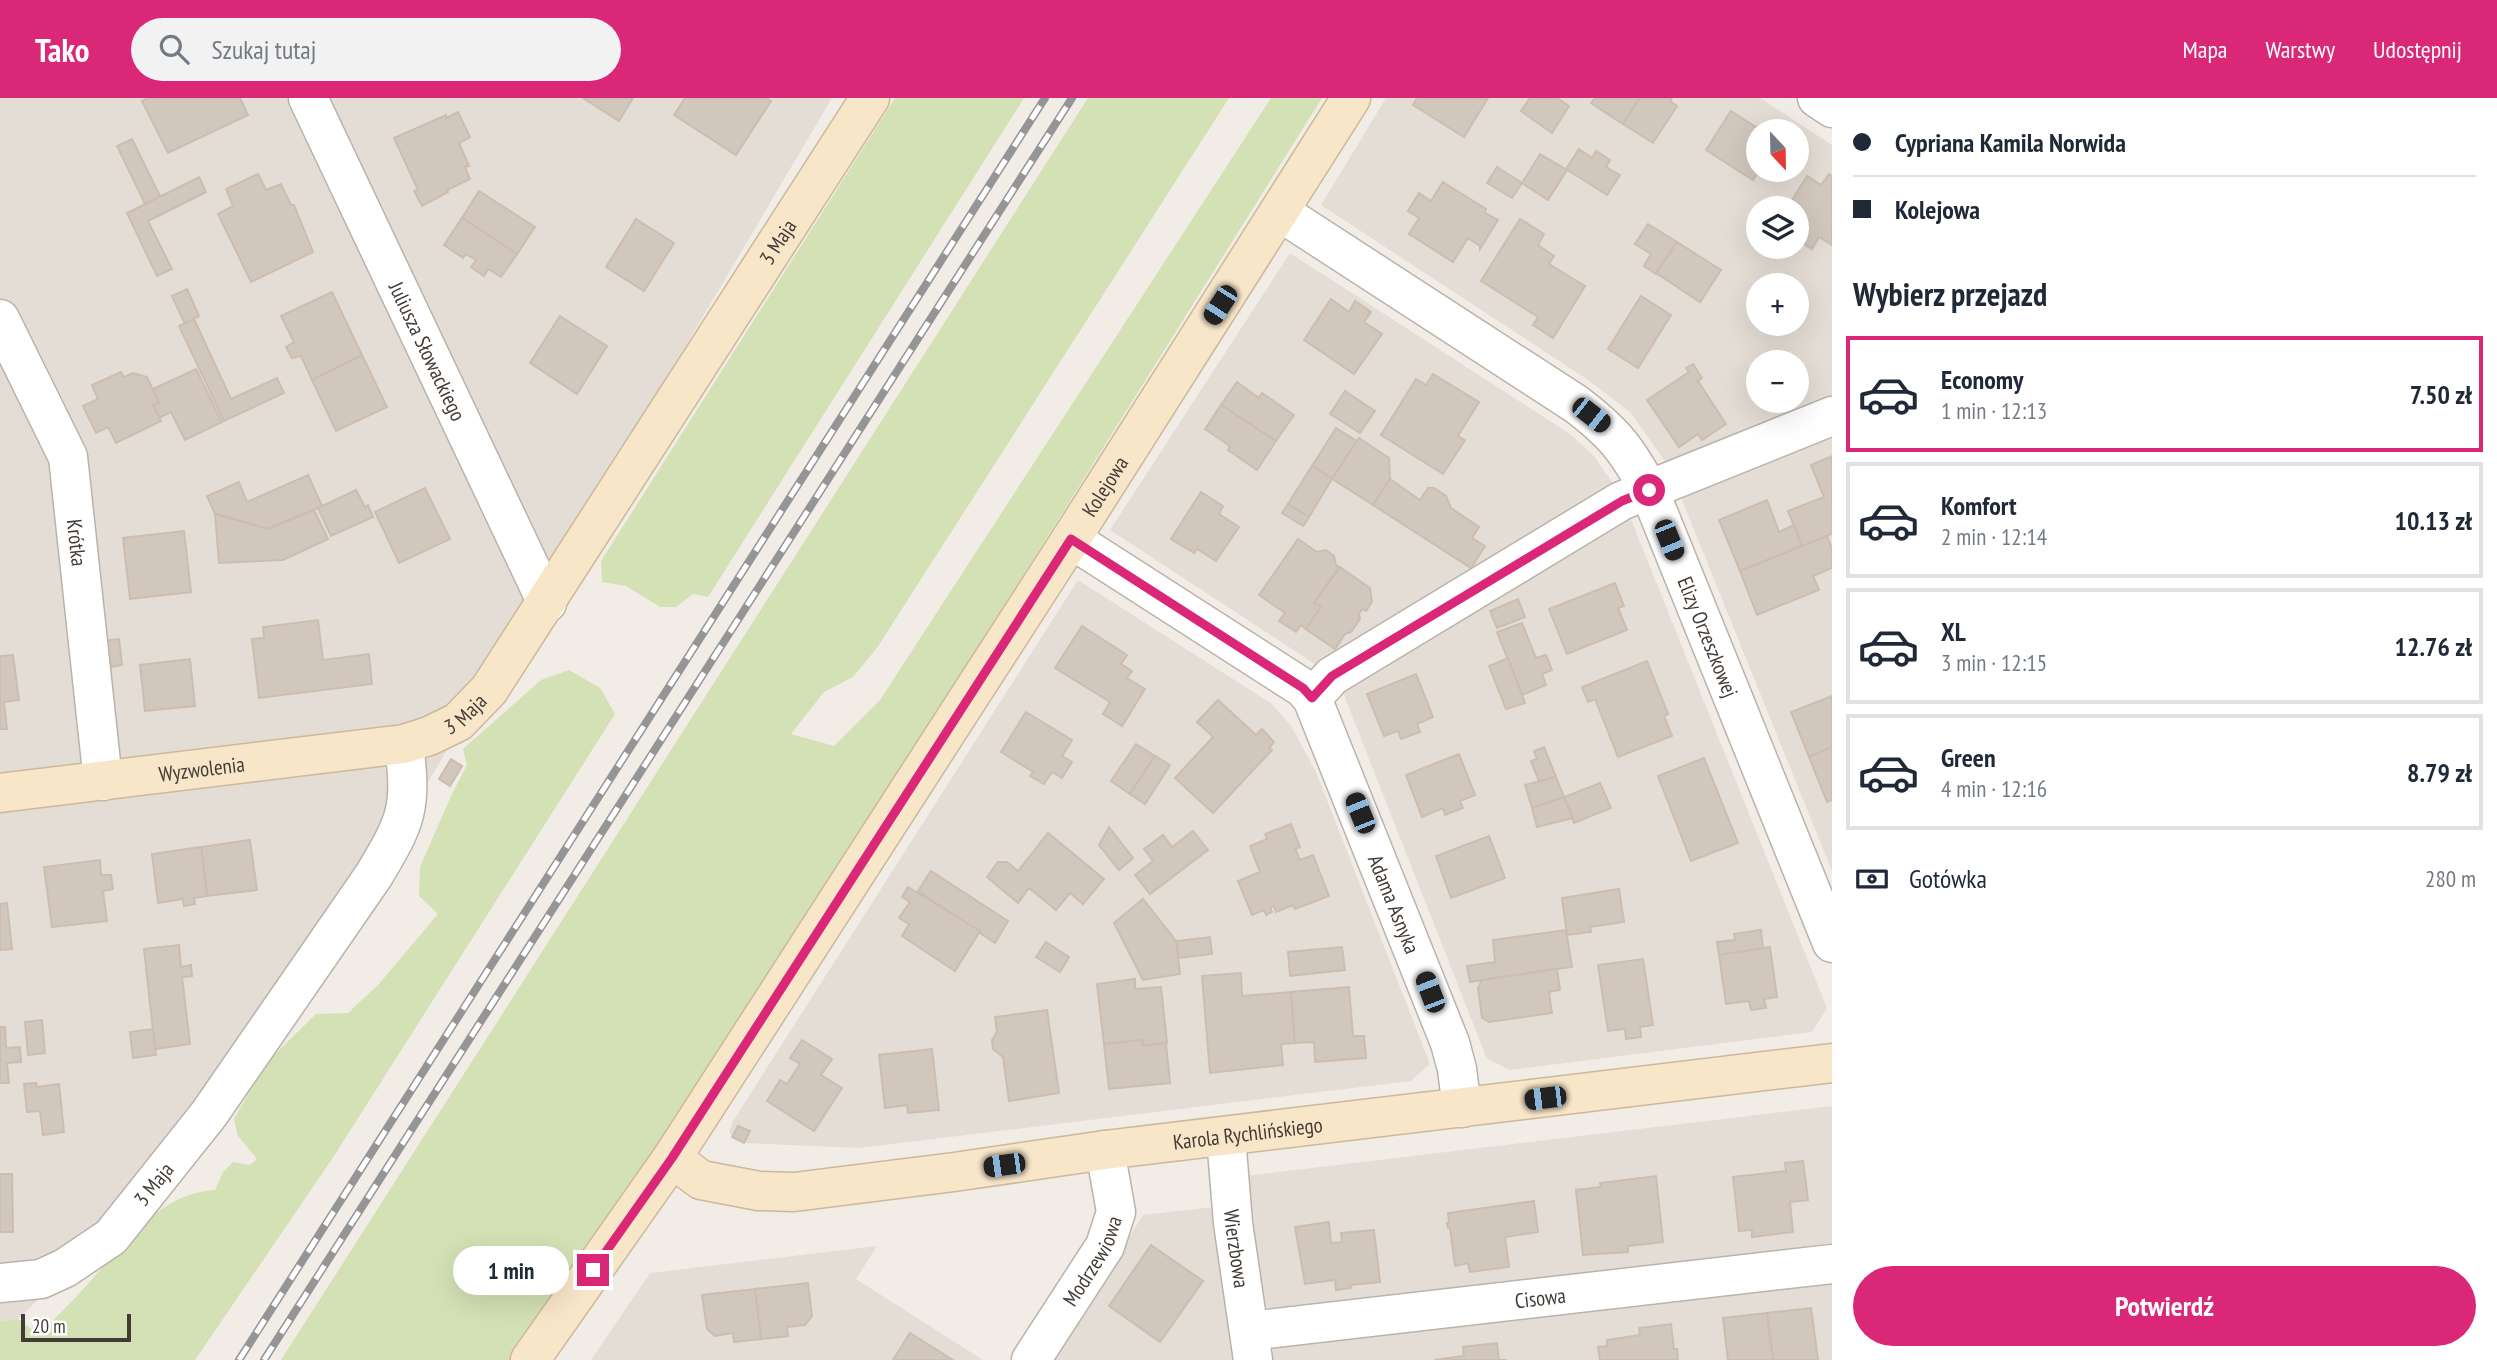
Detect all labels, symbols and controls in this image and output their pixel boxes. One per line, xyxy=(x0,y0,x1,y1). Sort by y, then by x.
search box xyxy=(131,18,621,81)
text: Tako xyxy=(35,28,89,71)
icon: search xyxy=(155,30,193,68)
text: Szukaj tutaj xyxy=(211,33,316,66)
text: Mapa xyxy=(2183,34,2227,65)
text: Warstwy xyxy=(2265,34,2335,65)
text: Udostępnij xyxy=(2373,34,2462,65)
north arrow xyxy=(1746,119,1810,182)
map controls xyxy=(1746,119,1809,413)
text: Cypriana Kamila Norwida xyxy=(1895,126,2126,159)
text: Kolejowa xyxy=(1895,193,1980,226)
button: layers xyxy=(1746,196,1809,259)
street label: 3 Maja xyxy=(753,214,802,270)
button: + xyxy=(1746,273,1809,336)
text: Wybierz przejazd xyxy=(1853,273,2047,315)
street label: Juliusza Słowackiego xyxy=(383,276,472,425)
car xyxy=(1200,282,1241,328)
button: − xyxy=(1746,350,1809,413)
icon: car xyxy=(1857,363,1920,426)
text: Economy xyxy=(1941,363,2023,396)
text: 7.50 zł xyxy=(2410,378,2472,411)
car xyxy=(1568,394,1615,436)
text: 1 min · 12:13 xyxy=(1941,396,2047,425)
street label: Kolejowa xyxy=(1075,451,1134,521)
route start xyxy=(1633,474,1665,506)
icon: car xyxy=(1857,489,1920,552)
text: Komfort xyxy=(1941,489,2017,522)
text: 10.13 zł xyxy=(2395,504,2472,537)
car xyxy=(1652,517,1687,563)
street label: Krótka xyxy=(61,518,93,568)
text: 2 min · 12:14 xyxy=(1941,522,2047,551)
street label: Elizy Orzeszkowej xyxy=(1672,572,1745,701)
icon: car xyxy=(1857,615,1920,678)
text: XL xyxy=(1941,615,1966,648)
text: 12.76 zł xyxy=(2395,630,2472,663)
text: 3 min · 12:15 xyxy=(1941,648,2047,677)
street label: 3 Maja xyxy=(440,688,492,740)
icon: car xyxy=(1857,741,1920,804)
text: Green xyxy=(1941,741,1996,774)
street label: Wyzwolenia xyxy=(157,750,246,787)
text: 8.79 zł xyxy=(2407,756,2472,789)
text: 4 min · 12:16 xyxy=(1941,774,2047,803)
car xyxy=(1343,790,1378,836)
street label: Adama Asnyka xyxy=(1363,851,1426,957)
icon: cash xyxy=(1853,860,1891,898)
text: Gotówka xyxy=(1909,862,1987,895)
text: 280 m xyxy=(2425,864,2476,893)
car xyxy=(1413,969,1448,1015)
car xyxy=(1523,1085,1568,1111)
street label: Karola Rychlińskiego xyxy=(1171,1111,1324,1155)
car xyxy=(982,1152,1027,1178)
street label: 3 Maja xyxy=(128,1156,179,1211)
street label: Wierzbowa xyxy=(1218,1208,1256,1290)
street label: Modrzewiowa xyxy=(1056,1212,1127,1311)
callout: 1 min xyxy=(453,1246,568,1294)
route end xyxy=(577,1254,609,1286)
text: 1 min xyxy=(488,1256,534,1285)
button: Potwierdź xyxy=(1853,1266,2476,1346)
street label: Cisowa xyxy=(1513,1281,1567,1314)
scale bar xyxy=(21,1311,131,1343)
text: 20 m xyxy=(32,1314,66,1338)

